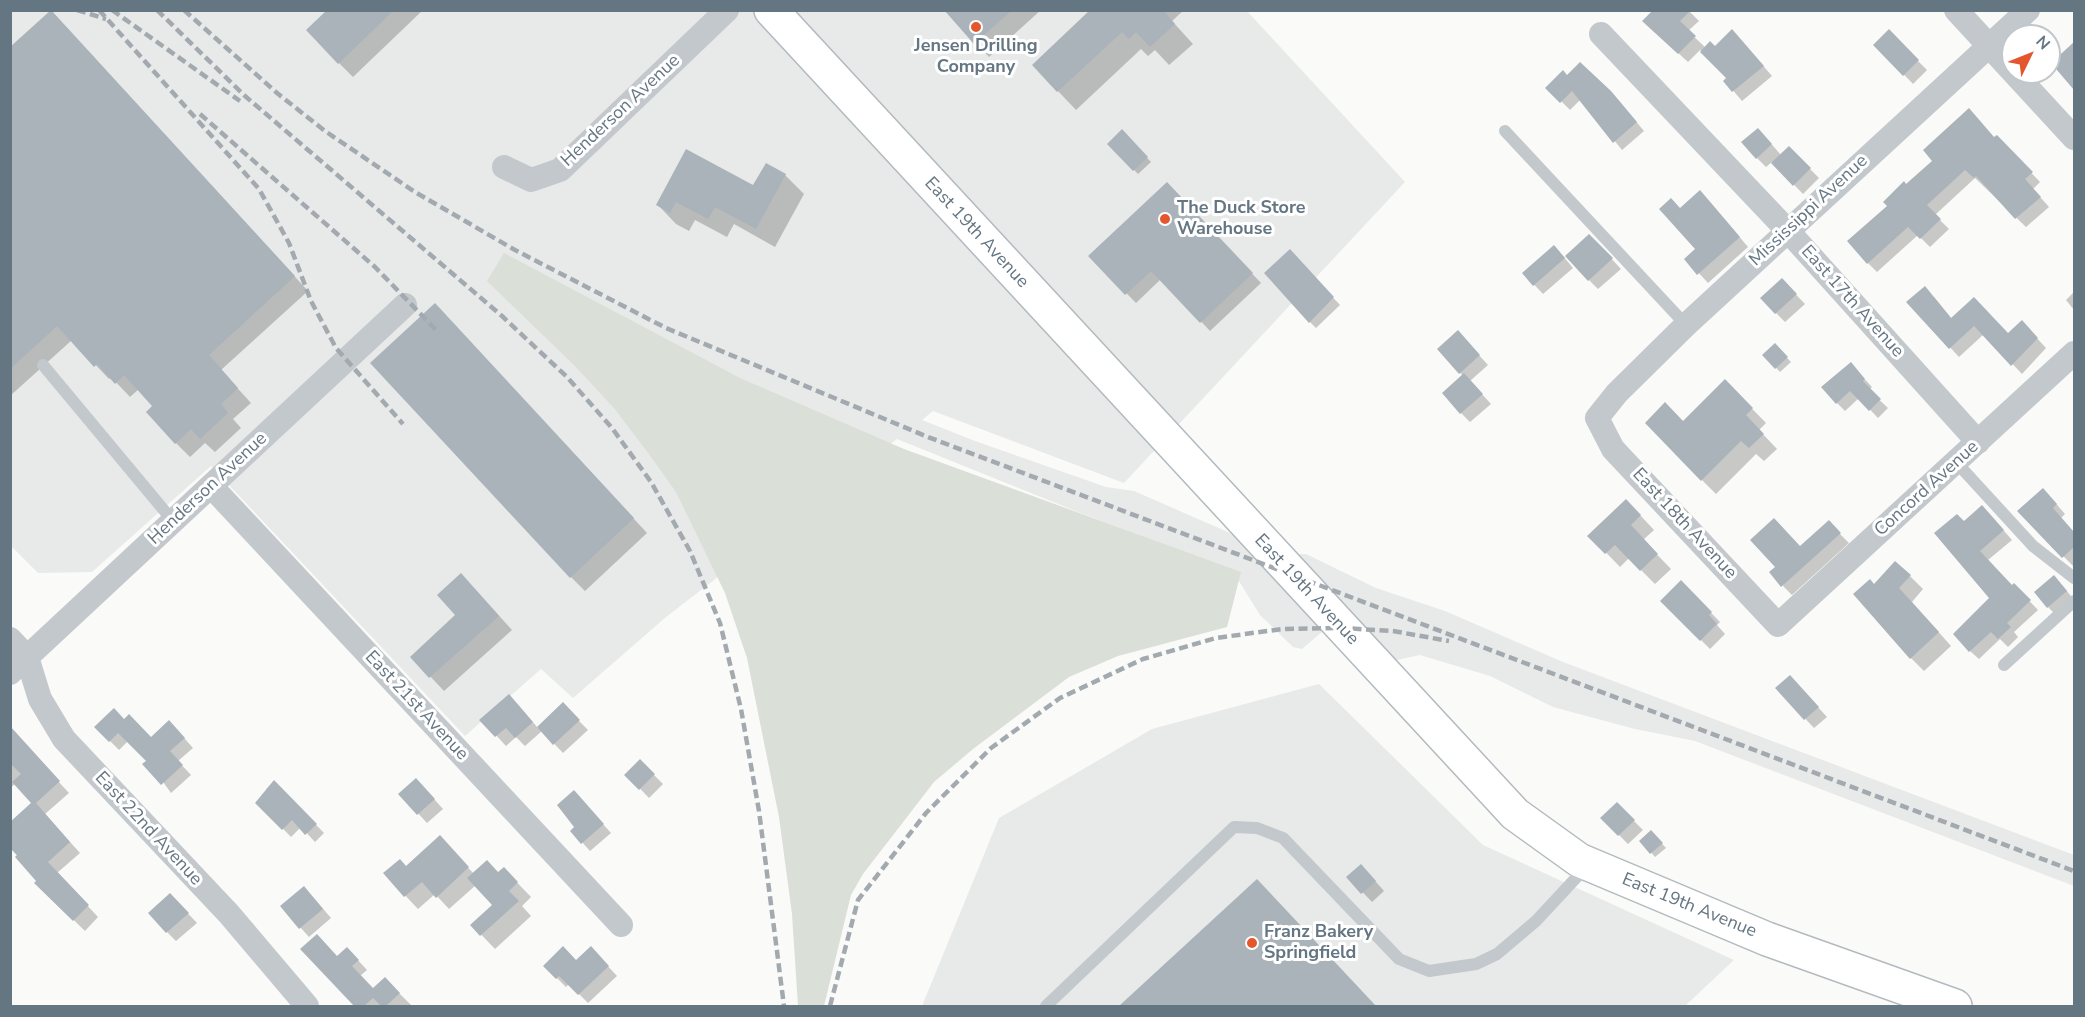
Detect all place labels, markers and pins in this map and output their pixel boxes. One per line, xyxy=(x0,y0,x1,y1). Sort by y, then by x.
marker: Jensen Drilling Company xyxy=(969,20,983,34)
place label: Jensen Drilling Company xyxy=(914,36,1038,78)
place label: The Duck Store Warehouse xyxy=(1177,198,1306,240)
marker: The Duck Store Warehouse xyxy=(1158,212,1172,226)
place label: Franz Bakery Springfield xyxy=(1264,922,1373,964)
marker: Franz Bakery Springfield xyxy=(1245,936,1259,950)

